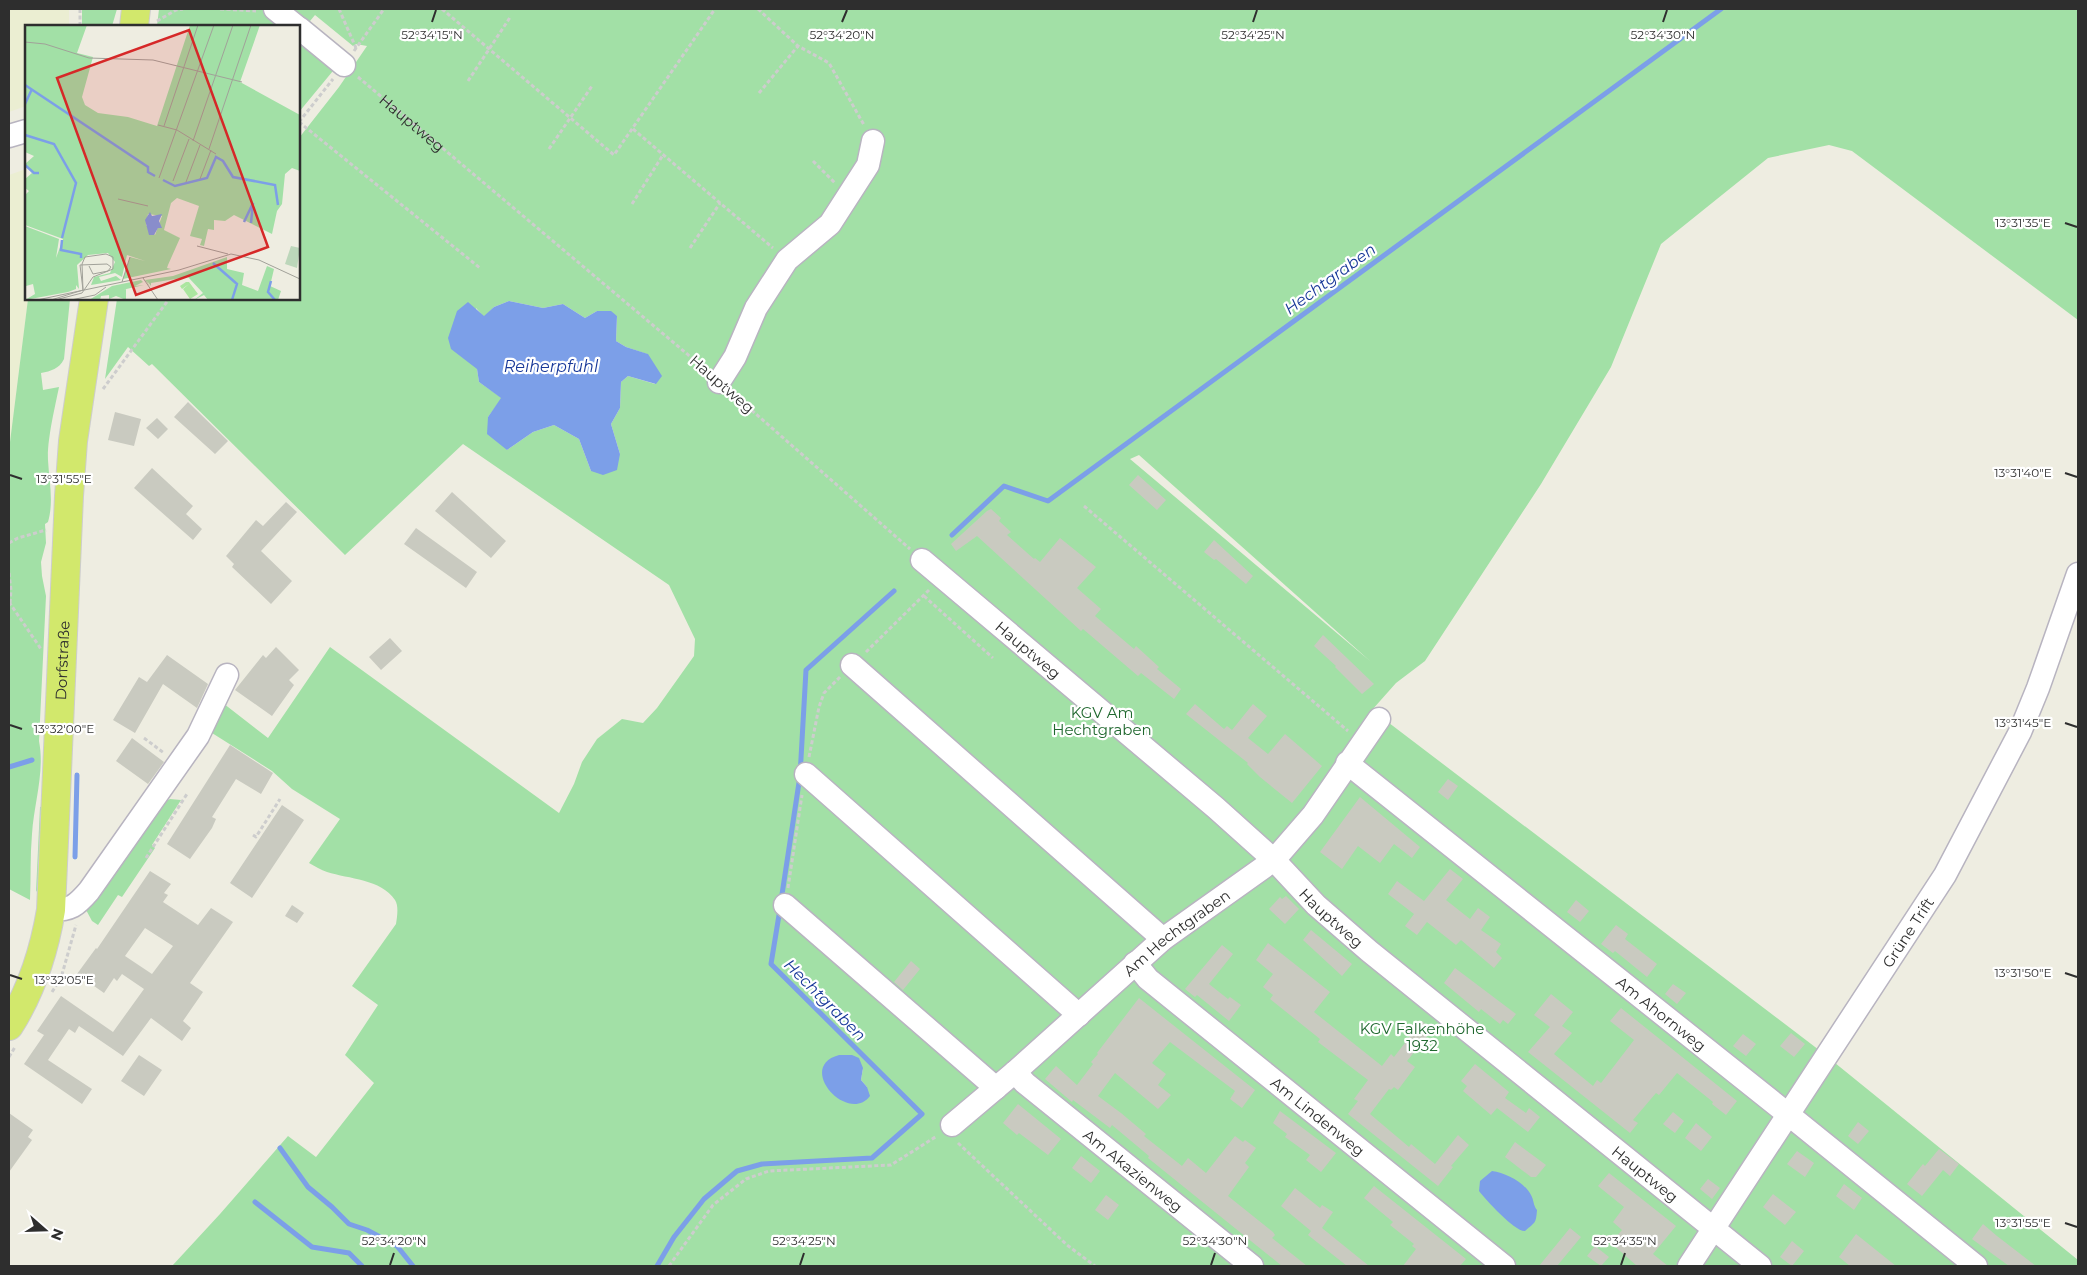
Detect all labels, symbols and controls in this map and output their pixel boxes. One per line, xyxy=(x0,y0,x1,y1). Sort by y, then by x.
inset map xyxy=(25,25,300,300)
text: 52°34'15"N xyxy=(401,27,463,42)
text: 52°34'20"N xyxy=(810,27,874,42)
text: 52°34'25"N xyxy=(1221,27,1285,42)
text: 52°34'30"N xyxy=(1631,27,1695,42)
street label: Hauptweg xyxy=(376,90,449,156)
text: 13°31'35"E xyxy=(1995,215,2051,230)
water label: Hechtgraben xyxy=(1281,240,1379,318)
street label: Hauptweg xyxy=(686,351,758,417)
water label: Reiherpfuhl xyxy=(504,357,599,376)
text: 13°31'40"E xyxy=(1994,465,2052,480)
text: 13°31'55"E xyxy=(36,471,92,486)
street label: Hauptweg xyxy=(992,617,1065,683)
street label: Dorfstraße xyxy=(51,620,73,701)
park label: KGV Am Hechtgraben xyxy=(1052,703,1152,739)
text: 13°31'45"E xyxy=(1995,715,2051,730)
text: 13°32'00"E xyxy=(34,721,94,736)
street label: Hauptweg xyxy=(1295,884,1367,951)
street label: Am Hechtgraben xyxy=(1119,885,1233,980)
street label: Grüne Trift xyxy=(1878,893,1938,971)
water label: Hechtgraben xyxy=(780,955,870,1045)
text: 13°31'50"E xyxy=(1994,965,2052,980)
text: 13°32'05"E xyxy=(34,972,94,987)
street label: Am Ahornweg xyxy=(1613,972,1710,1055)
park label: KGV Falkenhöhe 1932 xyxy=(1360,1019,1484,1055)
street label: Am Lindenweg xyxy=(1267,1073,1369,1160)
street label: Am Akazienweg xyxy=(1080,1125,1187,1216)
street label: Hauptweg xyxy=(1608,1141,1682,1206)
north arrow xyxy=(20,1205,70,1255)
text: 13°31'55"E xyxy=(1995,1215,2051,1230)
text: N xyxy=(47,1226,68,1243)
text: 52°34'20"N xyxy=(362,1233,426,1248)
text: 52°34'25"N xyxy=(772,1233,836,1248)
text: 52°34'30"N xyxy=(1183,1233,1247,1248)
text: 52°34'35"N xyxy=(1593,1233,1657,1248)

